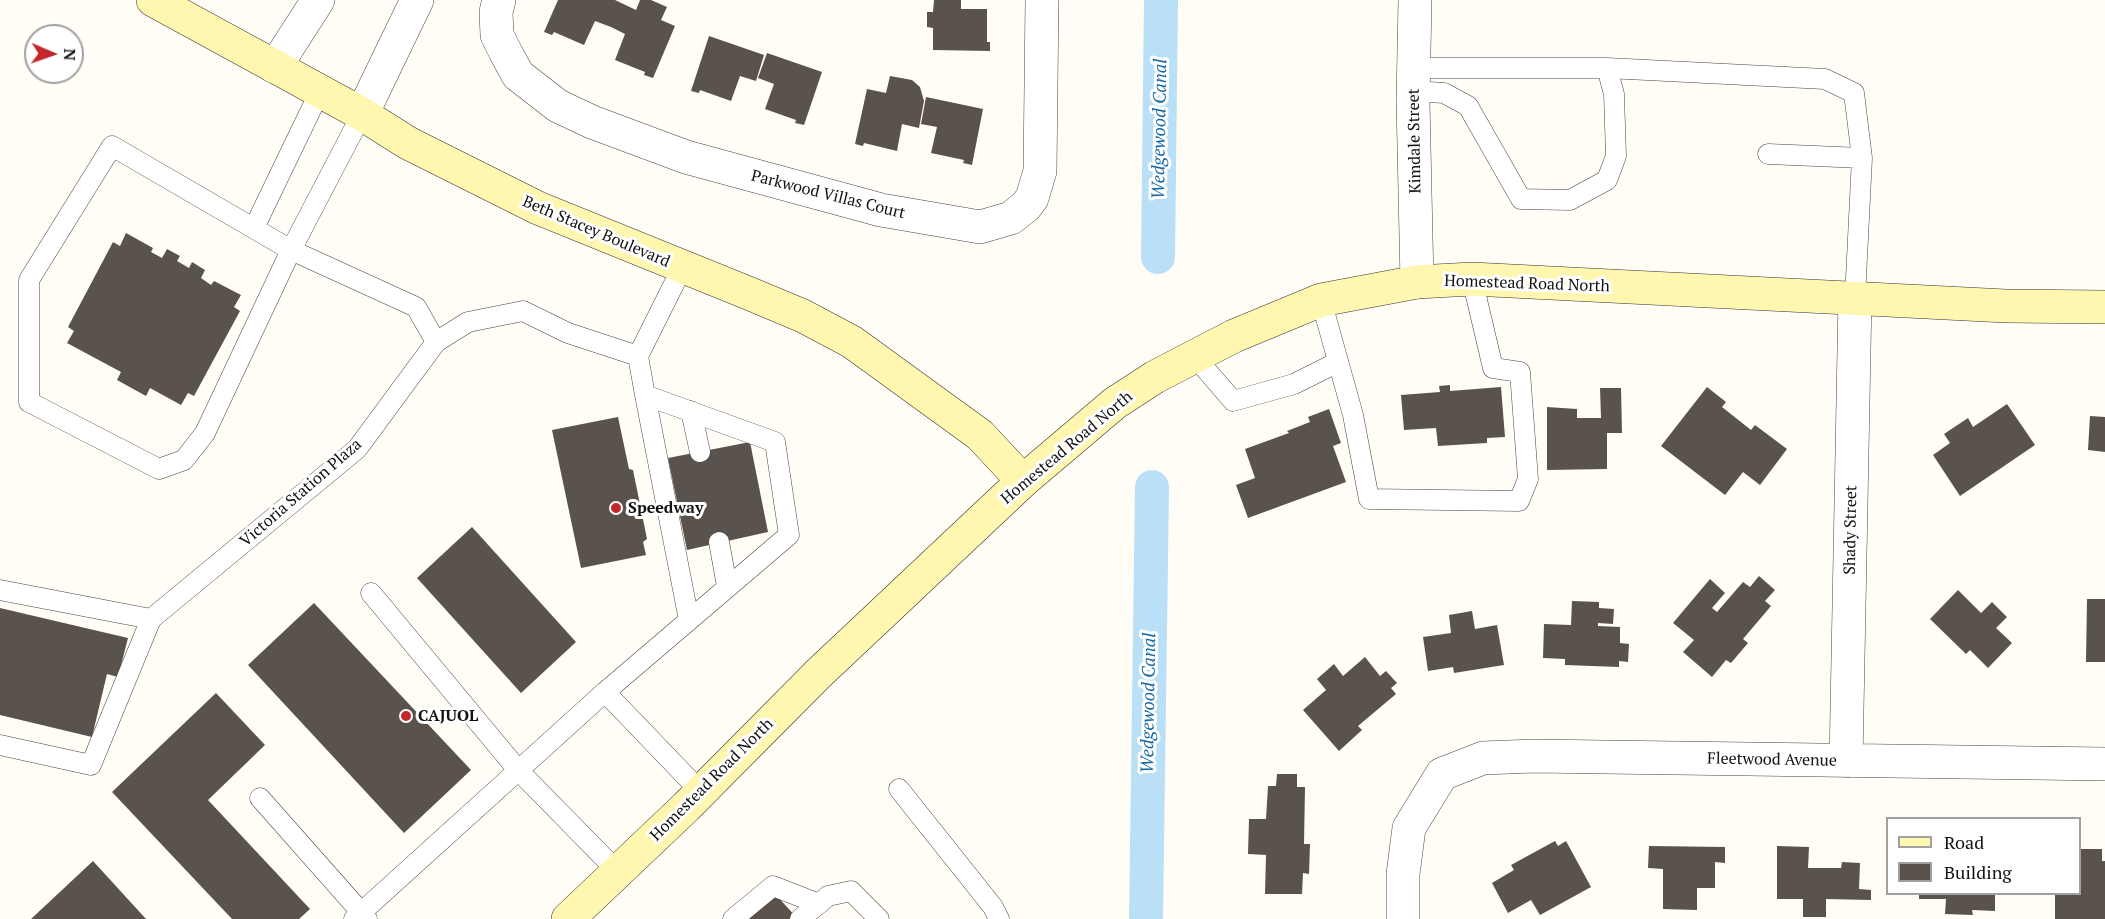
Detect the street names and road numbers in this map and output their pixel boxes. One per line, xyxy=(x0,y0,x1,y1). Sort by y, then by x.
street label: Kimdale Street xyxy=(1404,88,1426,194)
street label: Parkwood Villas Court xyxy=(749,167,907,223)
street label: Beth Stacey Boulevard xyxy=(519,192,673,272)
street label: Homestead Road North xyxy=(1444,272,1610,296)
street label: Homestead Road North xyxy=(997,387,1137,509)
street label: Victoria Station Plaza xyxy=(236,435,366,551)
street label: Shady Street xyxy=(1841,485,1861,575)
street label: Homestead Road North xyxy=(647,715,777,845)
street label: Fleetwood Avenue xyxy=(1707,749,1837,771)

